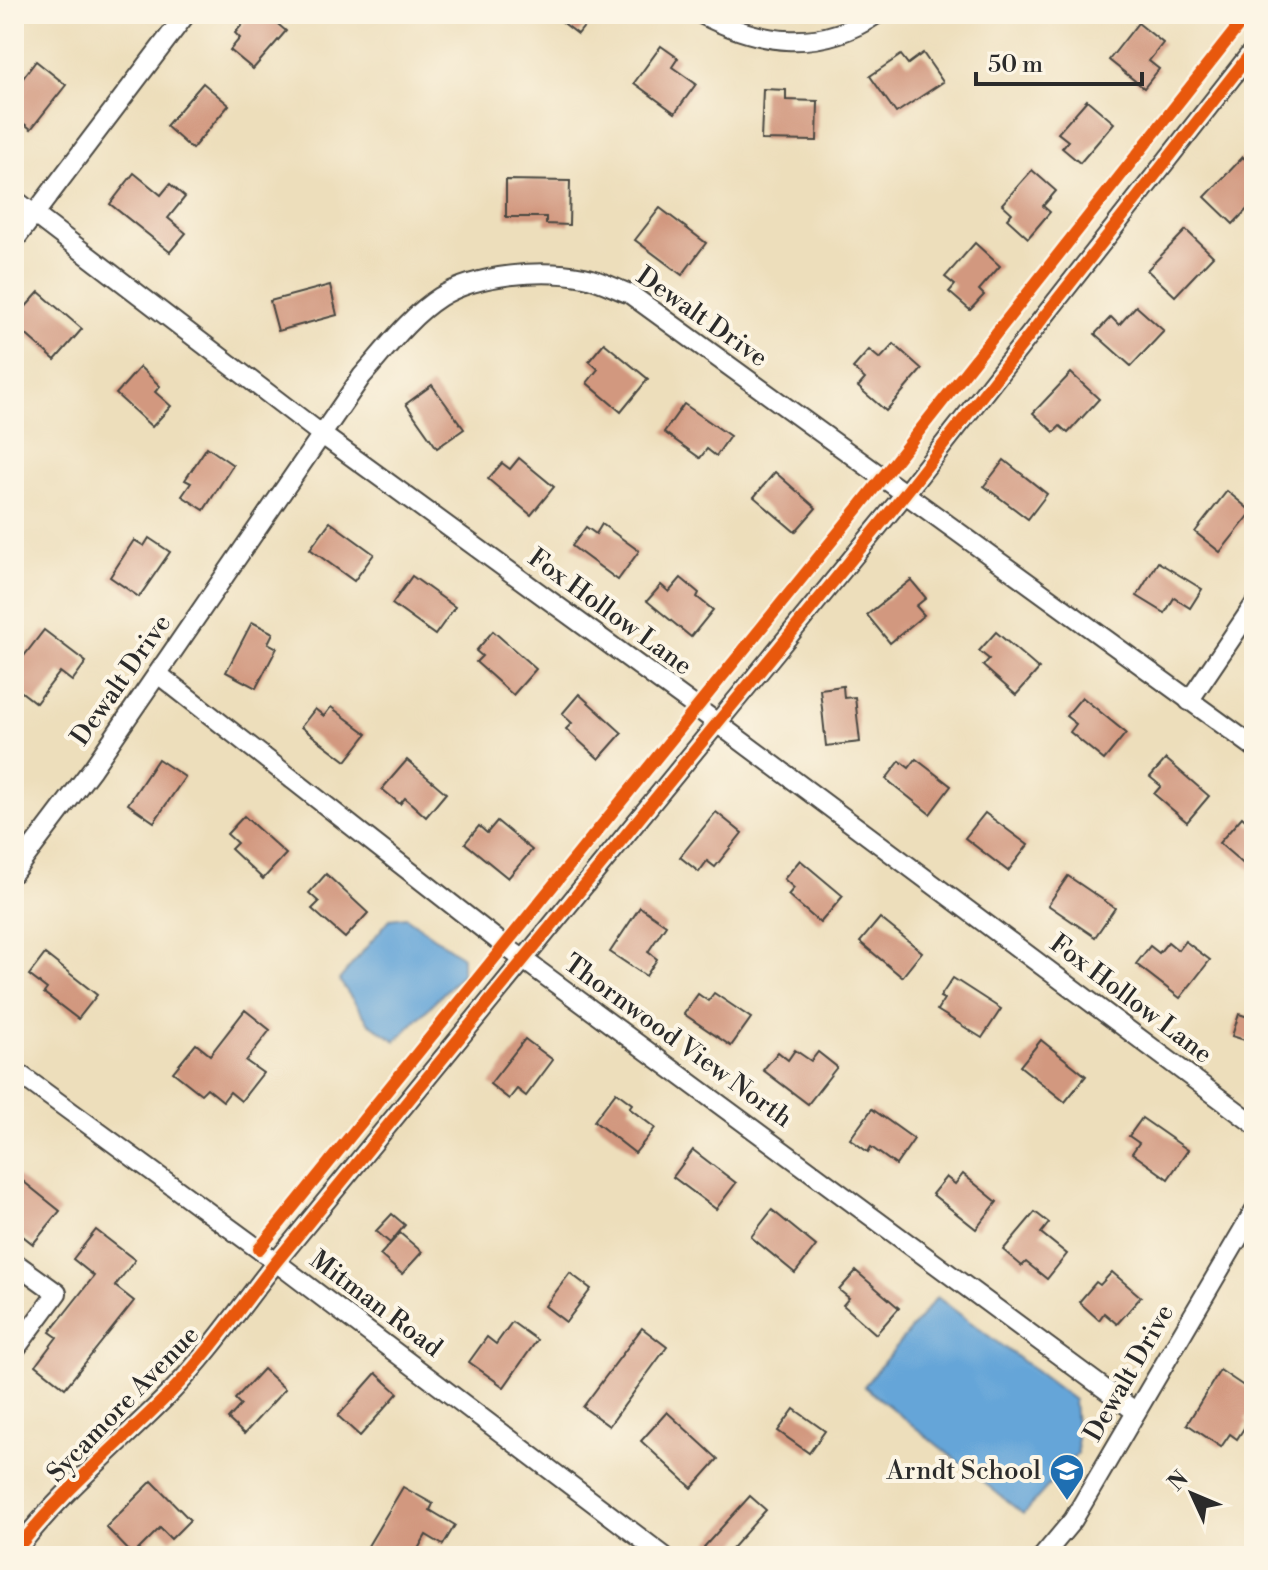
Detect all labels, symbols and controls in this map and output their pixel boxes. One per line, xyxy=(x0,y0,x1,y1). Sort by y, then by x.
scale bar xyxy=(976,36,1142,86)
text: 50 m xyxy=(988,50,1043,80)
street label: Dewalt Drive xyxy=(630,260,774,374)
street label: Fox Hollow Lane xyxy=(522,542,698,682)
street label: Dewalt Drive xyxy=(64,608,178,752)
street label: Fox Hollow Lane xyxy=(1043,928,1219,1070)
street label: Thornwood View North xyxy=(557,947,799,1135)
street label: Mitman Road xyxy=(303,1244,449,1364)
street label: Dewalt Drive xyxy=(1077,1299,1181,1447)
street label: Sycamore Avenue xyxy=(40,1319,206,1489)
school or university icon: Arndt School xyxy=(1048,1452,1086,1502)
north arrow xyxy=(1152,1454,1232,1534)
place label: Arndt School xyxy=(885,1455,1041,1487)
text: N xyxy=(1163,1465,1195,1497)

